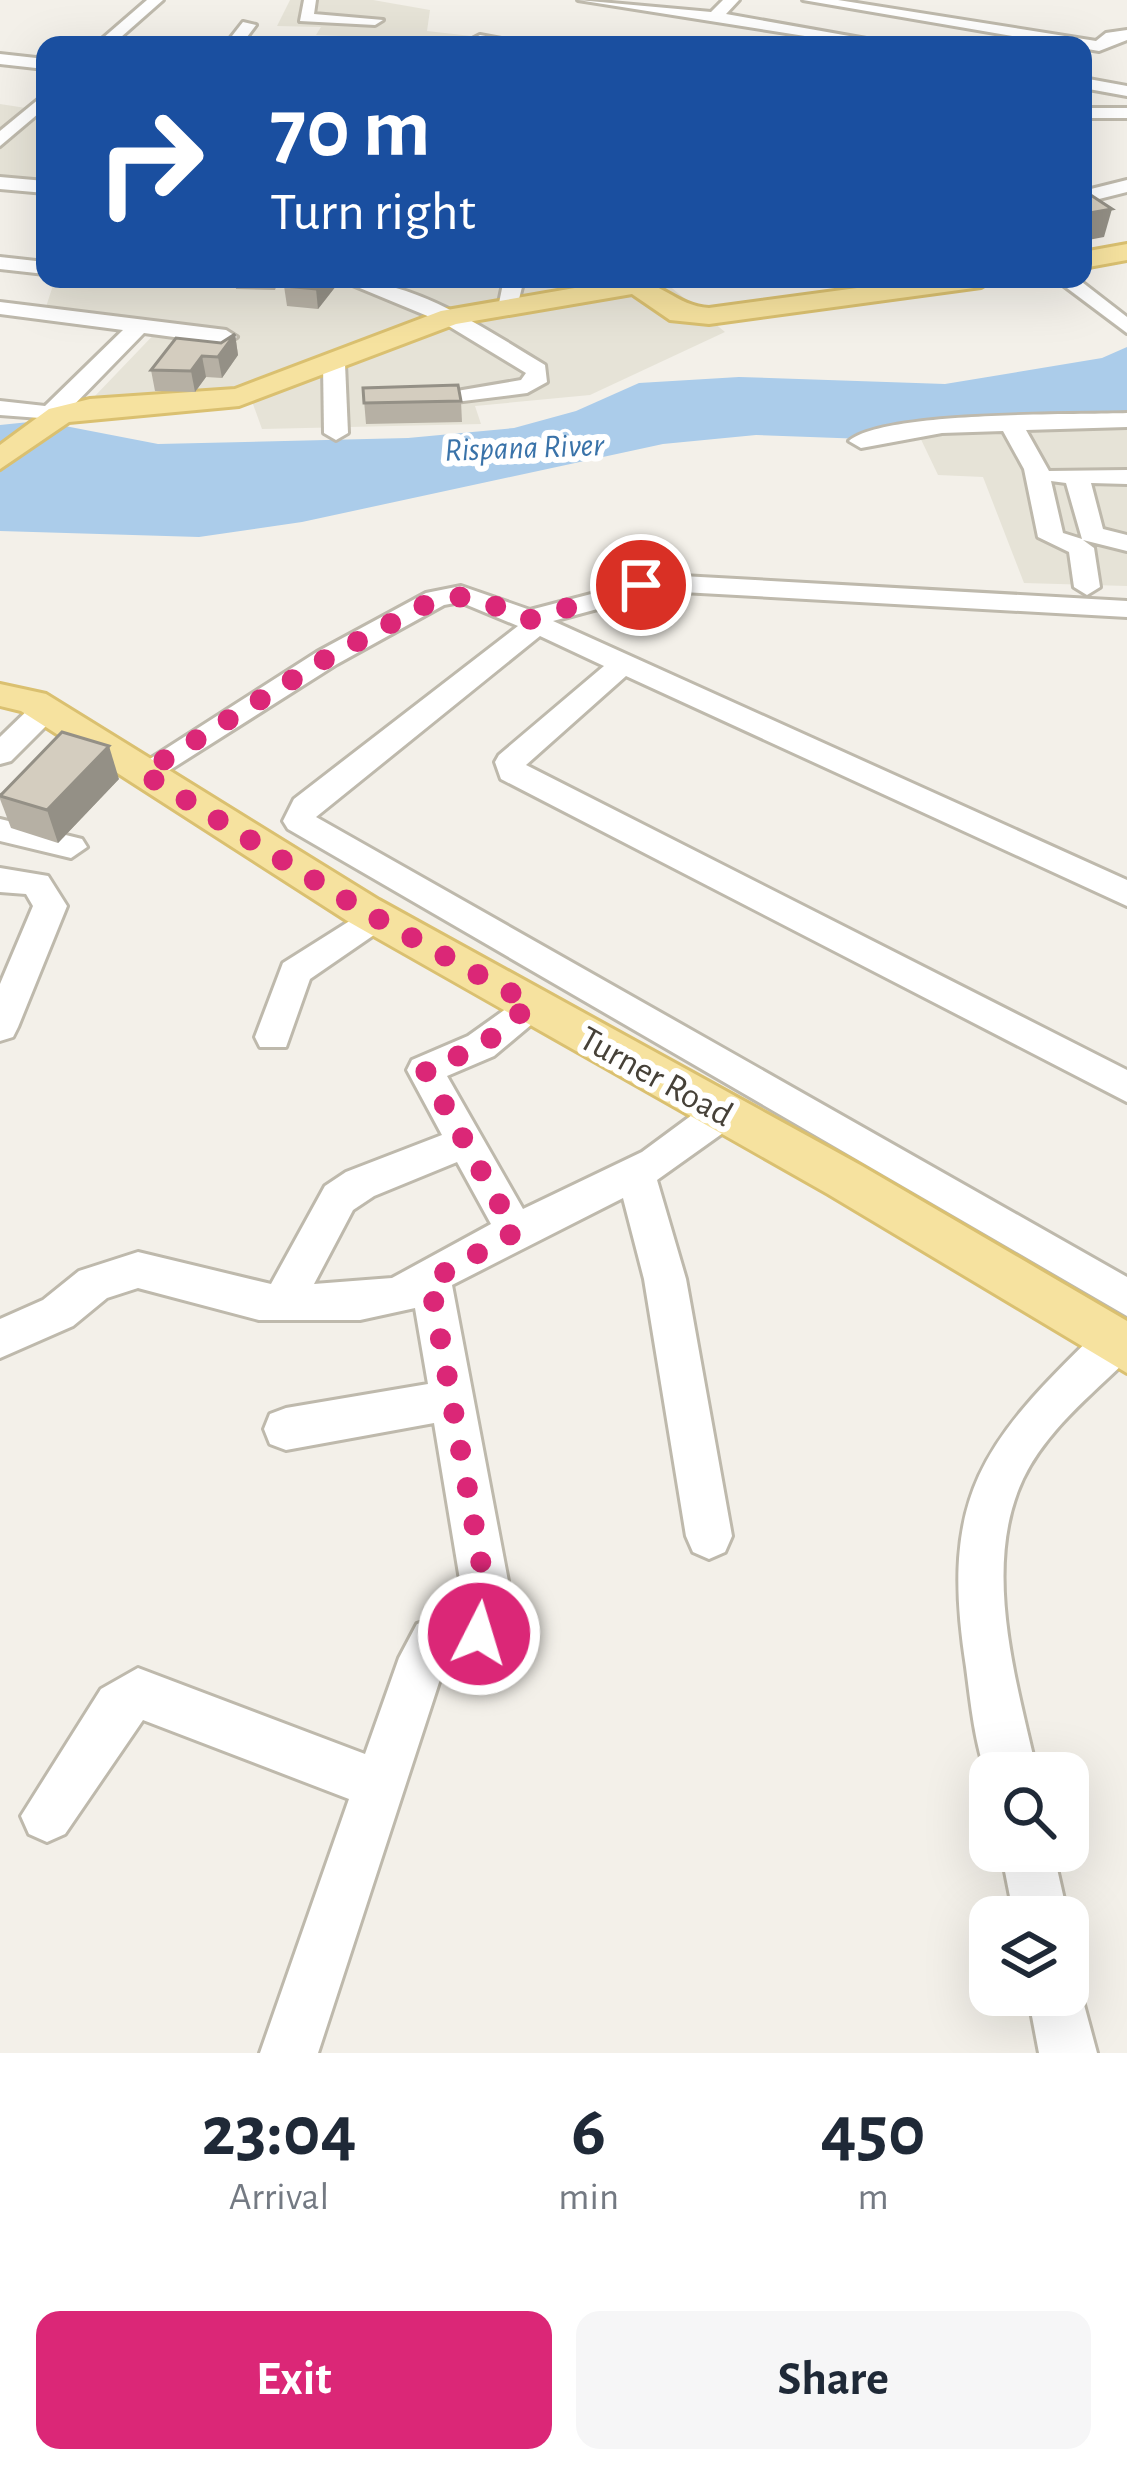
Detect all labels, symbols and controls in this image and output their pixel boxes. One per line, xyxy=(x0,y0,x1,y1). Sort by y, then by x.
icon: right xyxy=(72,84,228,240)
text: 70 m xyxy=(270,88,431,172)
text: Turn right xyxy=(270,186,476,240)
water label: Rispana River xyxy=(444,429,606,468)
pin xyxy=(590,534,692,636)
icon: arrive xyxy=(608,552,674,618)
street label: Turner Road xyxy=(573,1020,739,1133)
position arrow xyxy=(416,1571,542,1697)
map controls xyxy=(969,1752,1089,2016)
button: search xyxy=(969,1752,1089,1872)
button: layers xyxy=(969,1896,1089,2016)
text: 23:04 xyxy=(202,2096,357,2168)
text: 6 xyxy=(571,2096,606,2168)
text: 450 xyxy=(821,2096,925,2168)
text: Arrival xyxy=(229,2178,329,2217)
text: min xyxy=(558,2178,619,2217)
text: m xyxy=(857,2178,889,2217)
button: Exit xyxy=(36,2311,552,2449)
button: Share xyxy=(576,2311,1091,2449)

